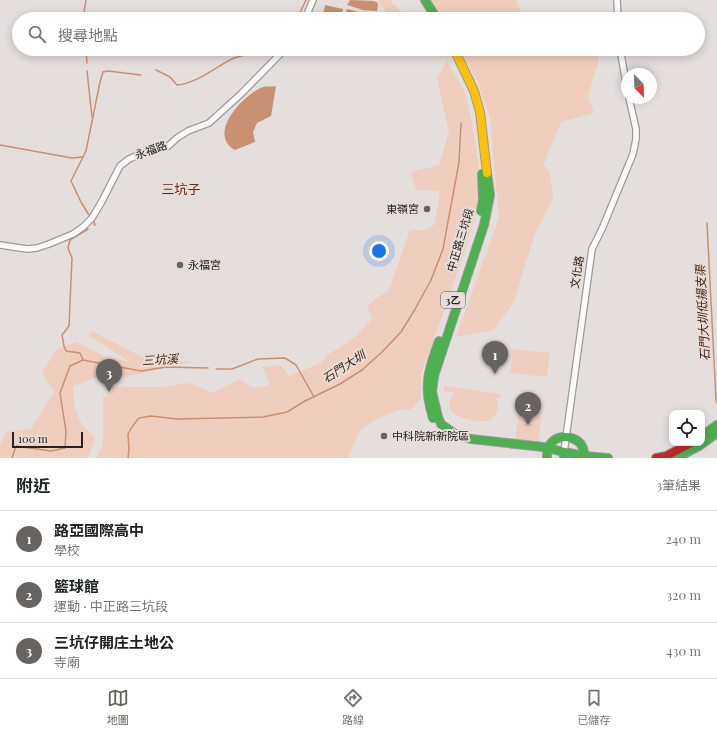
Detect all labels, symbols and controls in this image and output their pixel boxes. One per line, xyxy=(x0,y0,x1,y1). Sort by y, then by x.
search box xyxy=(12,12,705,56)
icon: search xyxy=(26,23,48,45)
text: 搜尋地點 xyxy=(58,25,118,45)
north arrow xyxy=(621,68,657,104)
street label: 永福路 xyxy=(133,137,169,162)
district label: 三坑子 xyxy=(161,180,201,197)
place label: 東嶺宮 xyxy=(386,201,419,216)
marker: 東嶺宮 xyxy=(422,204,432,214)
street label: 中正路三坑段 xyxy=(443,206,476,274)
your location xyxy=(369,241,389,261)
street label: 文化路 xyxy=(567,254,586,289)
place label: 永福宮 xyxy=(188,257,221,272)
marker: 永福宮 xyxy=(175,260,185,270)
water label: 石門大圳低揚支渠 xyxy=(691,263,713,361)
road number: 3乙 xyxy=(441,292,465,308)
pin: 1 xyxy=(482,341,508,374)
water label: 石門大圳 xyxy=(319,345,370,386)
water label: 三坑溪 xyxy=(142,350,180,368)
pin: 3 xyxy=(96,359,122,392)
pin: 2 xyxy=(515,392,541,425)
map controls xyxy=(669,410,705,446)
button: locate xyxy=(669,410,705,446)
place label: 中科院新新院區 xyxy=(392,428,469,443)
scale bar xyxy=(12,430,83,449)
text: 100 m xyxy=(18,431,48,446)
marker: 中科院新新院區 xyxy=(379,431,389,441)
text: 附近 xyxy=(16,474,50,496)
text: 3筆結果 xyxy=(656,476,701,493)
text: 路亞國際高中 xyxy=(54,520,144,540)
text: 1 xyxy=(27,530,31,547)
text: 240 m xyxy=(666,530,701,547)
text: 學校 xyxy=(54,541,80,558)
text: 籃球館 xyxy=(54,576,99,596)
text: 2 xyxy=(26,586,32,603)
text: 320 m xyxy=(666,586,701,603)
text: 運動 · 中正路三坑段 xyxy=(54,597,168,614)
text: 三坑仔開庄土地公 xyxy=(54,632,174,652)
text: 3 xyxy=(26,642,32,659)
text: 430 m xyxy=(666,642,701,659)
text: 寺廟 xyxy=(54,653,80,670)
tab: 地圖 xyxy=(107,687,129,727)
tab: 路線 xyxy=(342,687,364,727)
tab: 已儲存 xyxy=(577,687,610,727)

